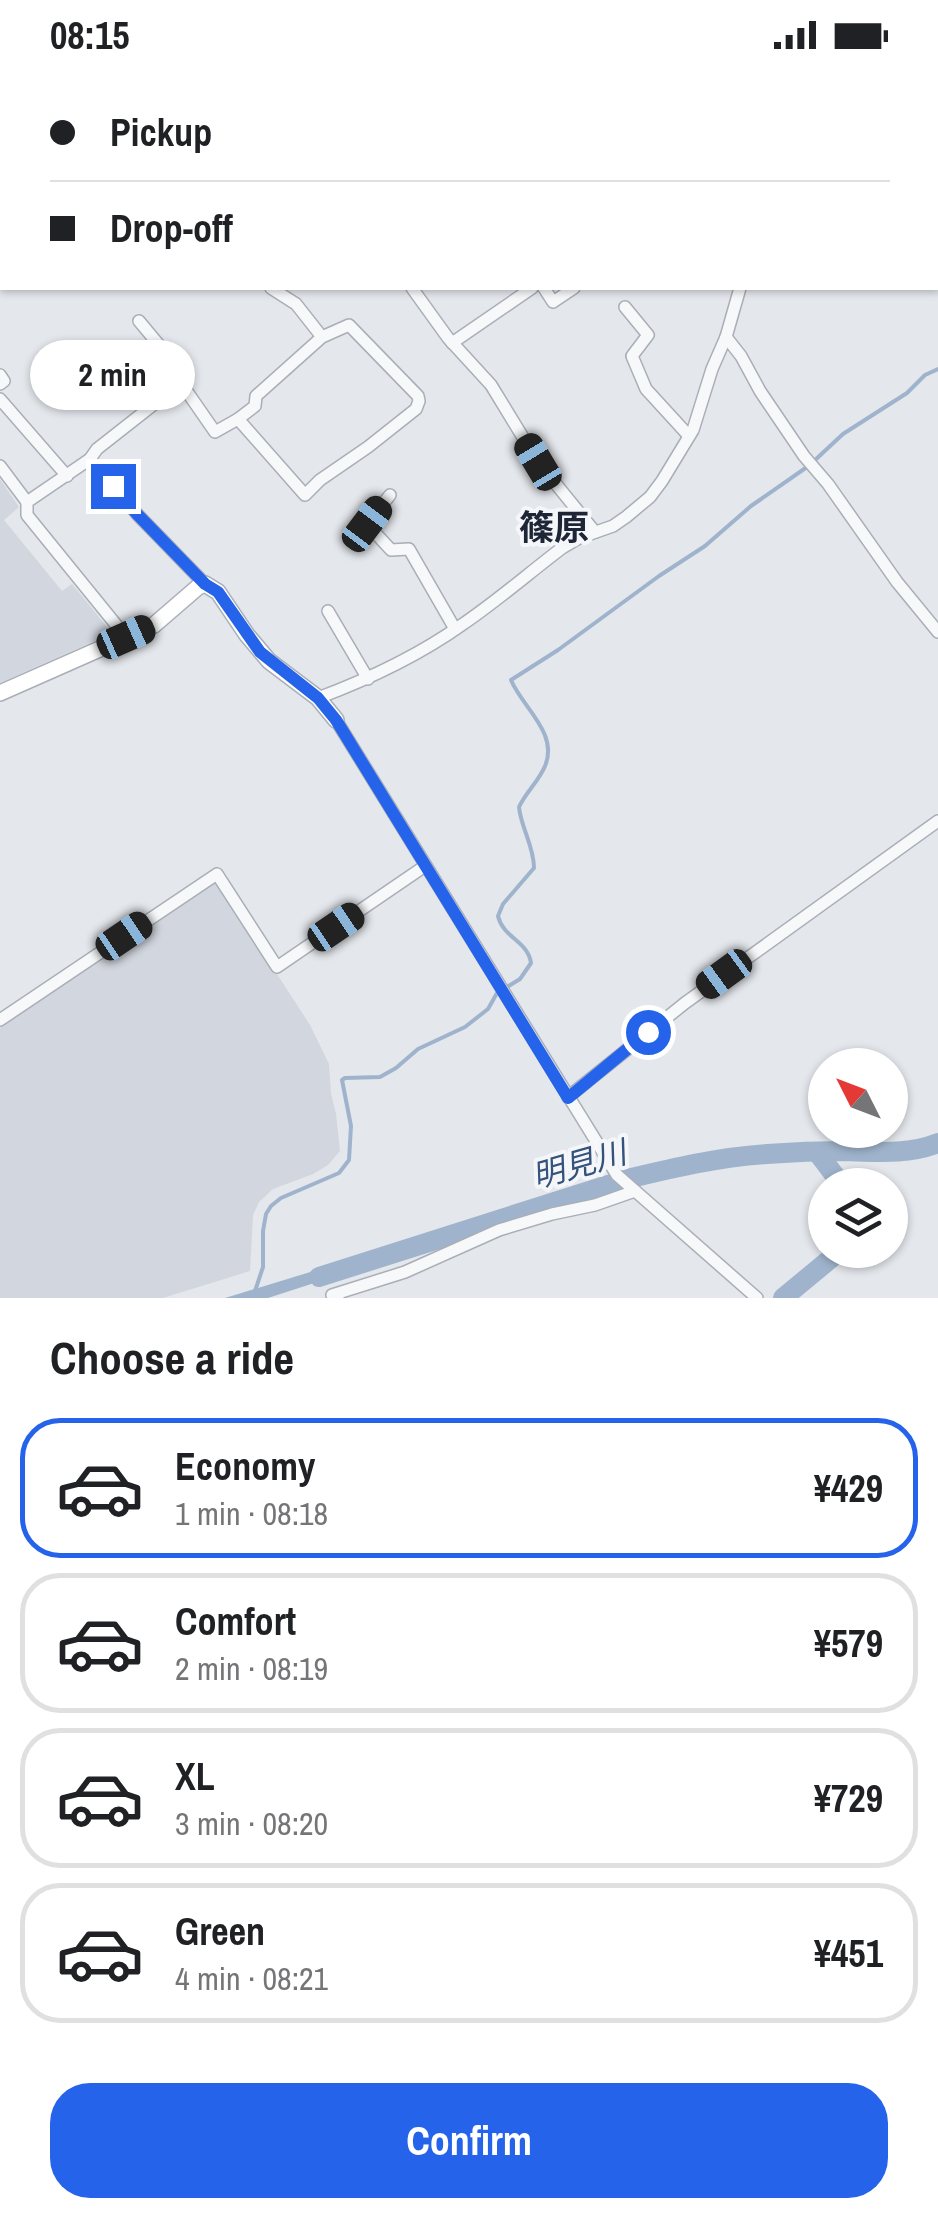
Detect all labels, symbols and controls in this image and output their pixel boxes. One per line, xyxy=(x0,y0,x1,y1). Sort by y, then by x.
text: 08:15 xyxy=(50,10,130,61)
text: Pickup xyxy=(110,107,212,158)
text: Drop-off xyxy=(110,203,233,254)
callout: 2 min xyxy=(31,341,196,411)
text: 2 min xyxy=(78,353,147,396)
car xyxy=(510,429,566,495)
route end xyxy=(91,464,136,509)
car xyxy=(337,491,397,557)
district label: 篠原 xyxy=(519,504,589,551)
car xyxy=(92,611,160,663)
car xyxy=(303,898,369,956)
car xyxy=(91,907,157,965)
car xyxy=(691,944,757,1004)
route start xyxy=(626,1010,671,1055)
north arrow xyxy=(808,1048,908,1148)
map controls xyxy=(808,1048,908,1268)
water label: 明見川 xyxy=(527,1129,634,1198)
button: layers xyxy=(808,1168,908,1268)
text: Choose a ride xyxy=(50,1327,294,1388)
text: Economy xyxy=(175,1441,315,1492)
icon: car xyxy=(55,1443,145,1533)
text: ¥429 xyxy=(814,1463,883,1514)
text: 1 min · 08:18 xyxy=(175,1492,328,1535)
text: Comfort xyxy=(175,1596,296,1647)
icon: car xyxy=(55,1598,145,1688)
text: ¥579 xyxy=(814,1618,883,1669)
text: 2 min · 08:19 xyxy=(175,1647,328,1690)
text: XL xyxy=(175,1751,215,1802)
icon: car xyxy=(55,1753,145,1843)
text: ¥729 xyxy=(814,1773,883,1824)
text: 3 min · 08:20 xyxy=(175,1802,328,1845)
text: Green xyxy=(175,1906,265,1957)
icon: car xyxy=(55,1908,145,1998)
text: ¥451 xyxy=(814,1928,883,1979)
text: 4 min · 08:21 xyxy=(175,1957,328,2000)
button: Confirm xyxy=(50,2083,888,2198)

